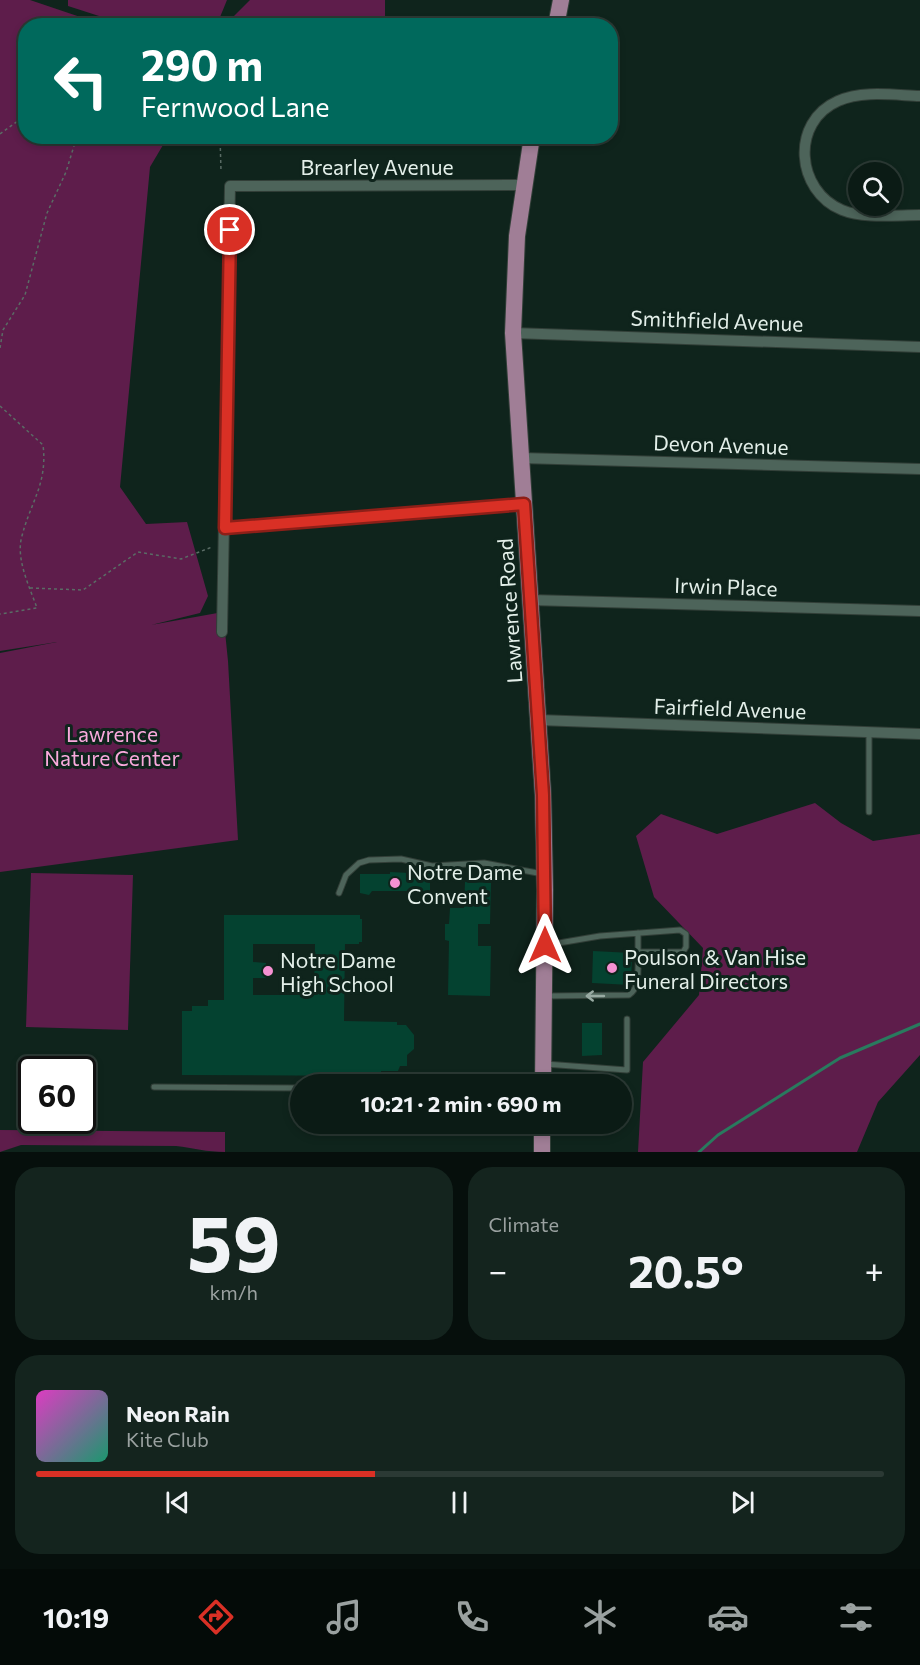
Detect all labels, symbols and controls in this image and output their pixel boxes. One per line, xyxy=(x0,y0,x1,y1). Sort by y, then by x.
text: 290 m xyxy=(141,38,263,90)
icon: left xyxy=(42,42,120,120)
text: Fernwood Lane xyxy=(141,90,330,123)
street label: Brearley Avenue xyxy=(300,154,454,179)
map controls xyxy=(848,162,902,216)
button: search xyxy=(848,162,902,216)
pin xyxy=(204,204,255,255)
icon: arrive xyxy=(213,213,246,246)
street label: Smithfield Avenue xyxy=(630,304,804,336)
street label: Devon Avenue xyxy=(653,429,789,459)
street label: Lawrence Road xyxy=(491,538,527,684)
street label: Irwin Place xyxy=(674,572,778,600)
street label: Fairfield Avenue xyxy=(653,693,807,723)
park label: Lawrence Nature Center xyxy=(44,721,180,770)
place label: Notre Dame Convent xyxy=(407,859,523,908)
marker: Notre Dame Convent xyxy=(388,876,402,890)
position arrow xyxy=(513,913,577,977)
place label: Poulson & Van Hise Funeral Directors xyxy=(624,944,806,993)
place label: Notre Dame High School xyxy=(280,947,396,996)
marker: Poulson & Van Hise Funeral Directors xyxy=(605,961,619,975)
marker: Notre Dame High School xyxy=(261,964,275,978)
one-way arrow xyxy=(586,990,606,1002)
speed limit sign: 60 xyxy=(18,1056,96,1134)
text: 10:21 · 2 min · 690 m xyxy=(361,1090,561,1117)
text: 59 xyxy=(187,1193,281,1288)
text: Climate xyxy=(489,1212,559,1236)
text: 20.5° xyxy=(628,1242,744,1297)
text: − xyxy=(489,1249,507,1290)
text: + xyxy=(865,1249,884,1290)
text: km/h xyxy=(209,1280,258,1304)
text: Neon Rain xyxy=(126,1400,230,1427)
text: Kite Club xyxy=(126,1427,209,1451)
icon: previous xyxy=(161,1486,194,1519)
icon: pause xyxy=(443,1486,476,1519)
icon: next xyxy=(726,1486,759,1519)
icon: directions xyxy=(195,1596,237,1638)
icon: music xyxy=(323,1596,365,1638)
icon: phone xyxy=(451,1596,493,1638)
icon: climate xyxy=(579,1596,621,1638)
icon: car xyxy=(707,1596,749,1638)
icon: filters xyxy=(835,1596,877,1638)
text: 10:19 xyxy=(43,1601,109,1634)

